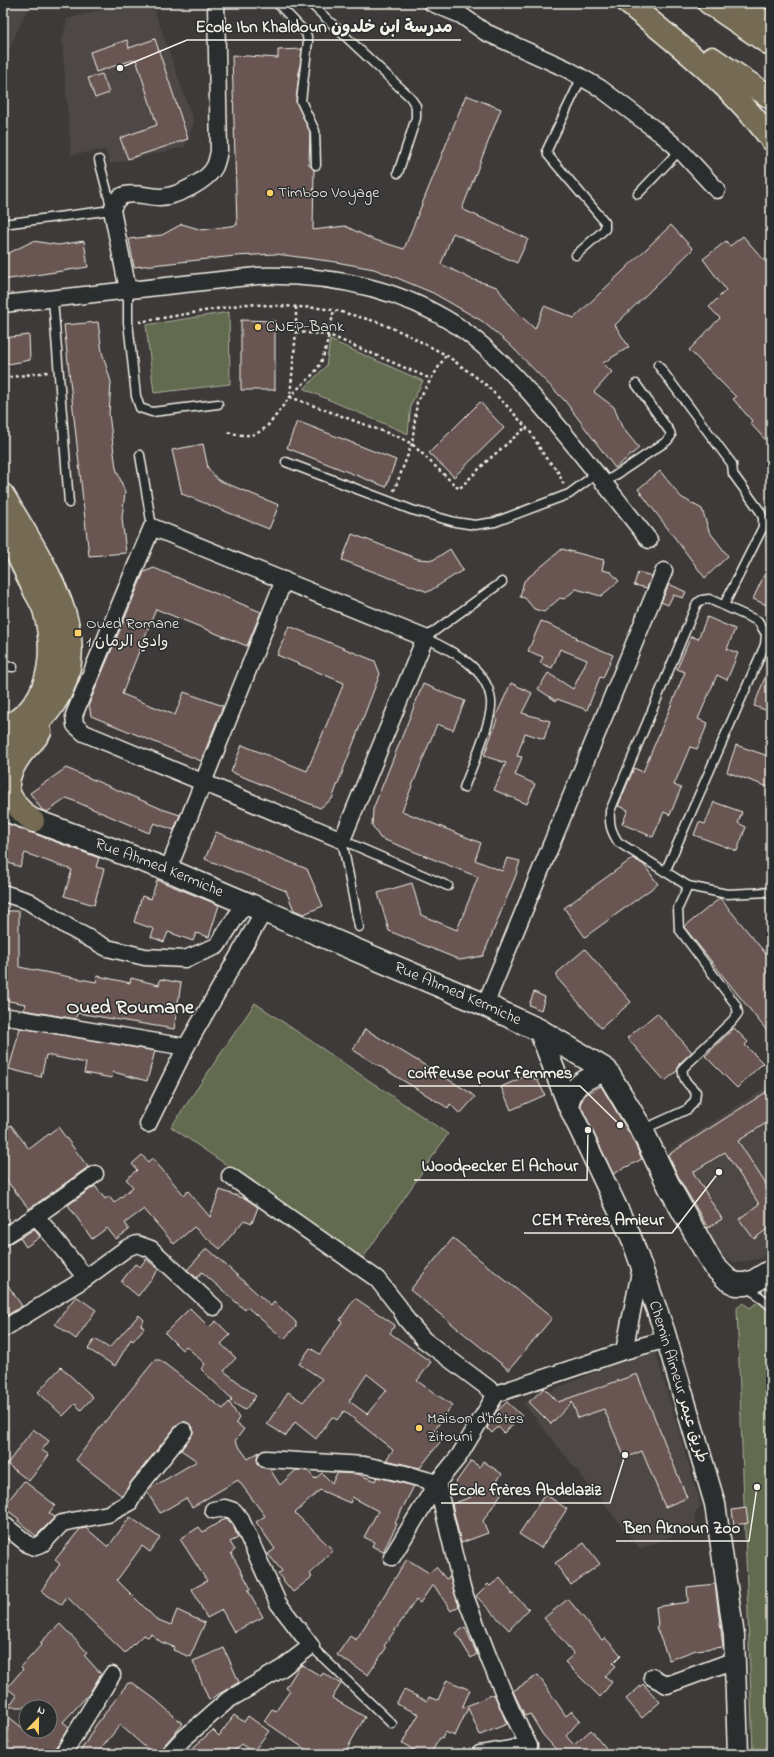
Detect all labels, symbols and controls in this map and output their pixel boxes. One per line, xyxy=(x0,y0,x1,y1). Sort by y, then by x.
callout: Ecole Ibn Khaldoun مدرسة ابن خلدون xyxy=(187,11,461,40)
text: Ecole Ibn Khaldoun مدرسة ابن خلدون xyxy=(195,15,453,40)
place label: Timboo Voyage xyxy=(278,181,380,205)
marker: Timboo Voyage xyxy=(265,188,275,198)
place label: CNEP-Bank xyxy=(266,315,345,339)
marker: CNEP-Bank xyxy=(253,322,263,332)
place label: Oued Romane 1 وادي الرمان xyxy=(86,612,180,654)
marker: Oued Romane 1 وادي الرمان xyxy=(73,628,83,638)
street label: Rue Ahmed Kermiche xyxy=(92,832,228,905)
street label: Rue Ahmed Kermiche xyxy=(390,956,526,1032)
district label: Oued Roumane xyxy=(66,994,195,1023)
callout: coiffeuse pour femmes xyxy=(399,1057,580,1086)
text: coiffeuse pour femmes xyxy=(408,1061,573,1086)
callout: Woodpecker El Achour xyxy=(414,1151,587,1180)
text: Woodpecker El Achour xyxy=(422,1154,579,1179)
callout: CEM Frères Amieur xyxy=(524,1204,672,1233)
text: CEM Frères Amieur xyxy=(532,1208,665,1233)
street label: Chemin Aïmeur طريق عيمر xyxy=(642,1298,714,1466)
place label: Maison d'hôtes Zitouni xyxy=(427,1407,524,1449)
marker: Maison d'hôtes Zitouni xyxy=(414,1423,424,1433)
callout: Ecole frères Abdelaziz xyxy=(441,1474,610,1503)
text: Ecole frères Abdelaziz xyxy=(449,1478,602,1503)
callout: Ben Aknoun Zoo xyxy=(616,1512,749,1541)
text: Ben Aknoun Zoo xyxy=(623,1516,740,1541)
north arrow xyxy=(18,1699,58,1739)
text: N xyxy=(35,1702,48,1719)

